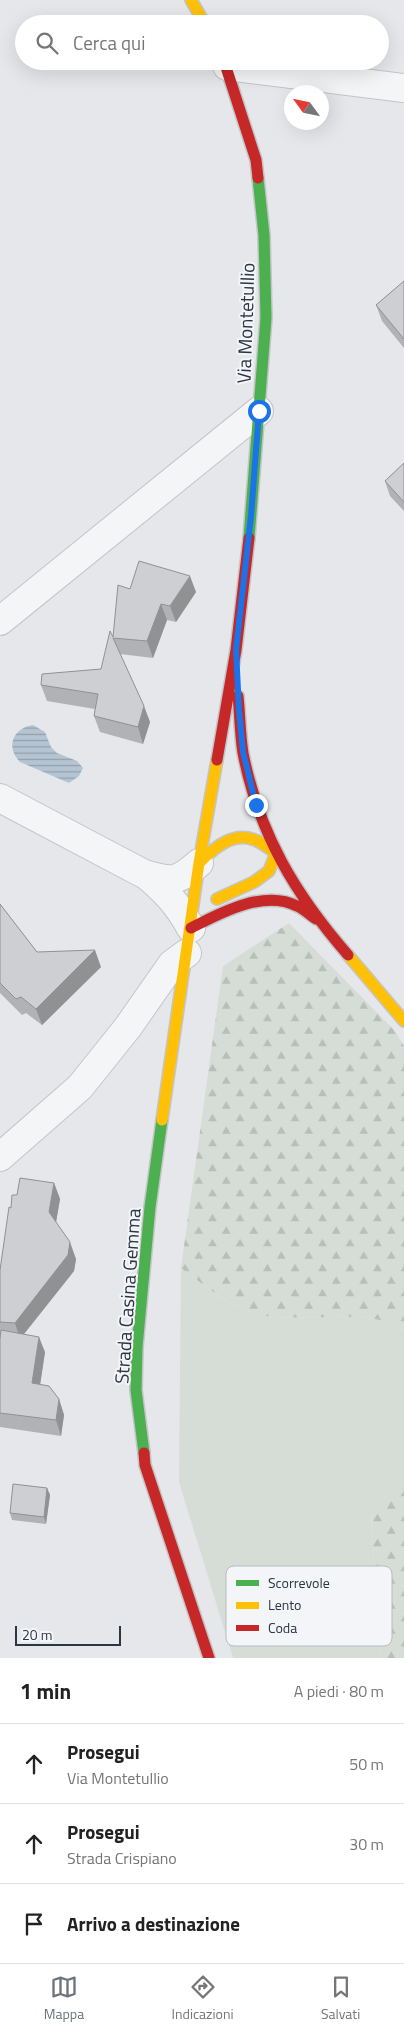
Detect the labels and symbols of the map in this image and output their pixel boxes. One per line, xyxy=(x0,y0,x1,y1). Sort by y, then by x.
north arrow xyxy=(284,85,329,130)
street label: Via Montetullio xyxy=(228,262,262,384)
route start xyxy=(248,400,271,423)
route end xyxy=(245,794,268,817)
street label: Strada Casina Gemma xyxy=(106,1207,148,1385)
legend xyxy=(226,1566,392,1646)
text: Scorrevole xyxy=(268,1572,330,1593)
text: Lento xyxy=(268,1594,302,1615)
text: Coda xyxy=(268,1617,297,1638)
scale bar xyxy=(15,1623,121,1646)

